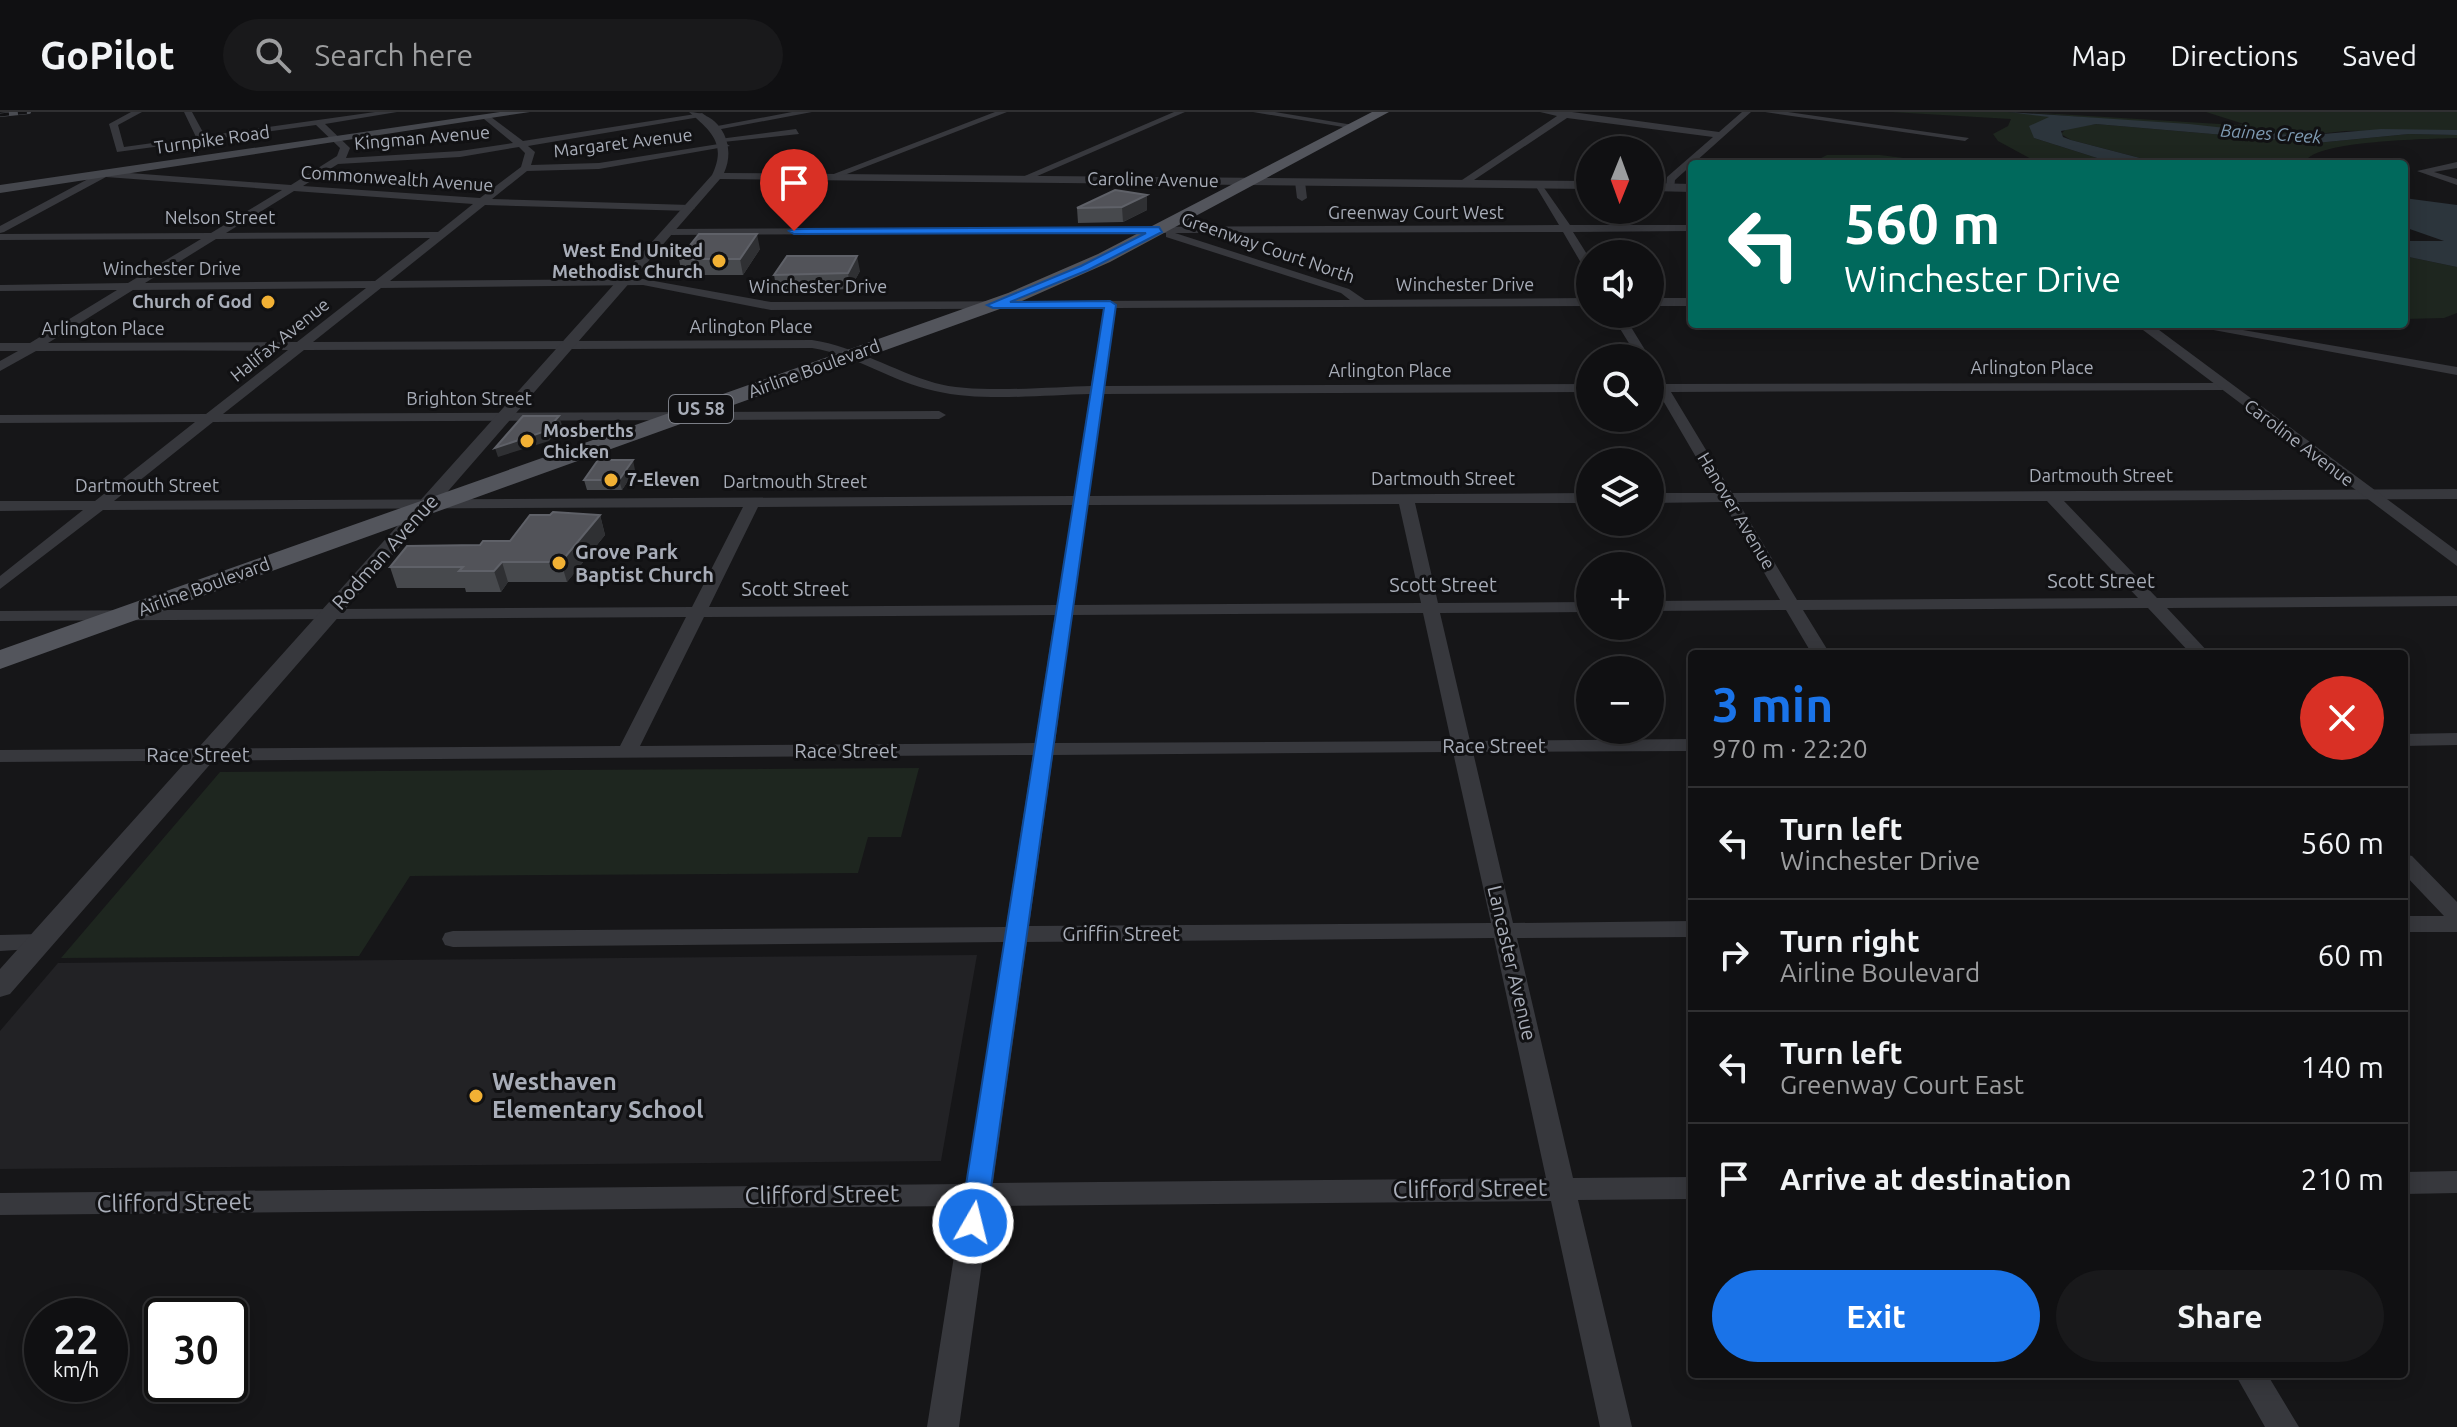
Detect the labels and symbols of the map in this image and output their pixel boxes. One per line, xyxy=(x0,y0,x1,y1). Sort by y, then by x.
water label: Baines Creek xyxy=(2220,119,2323,147)
street label: Turnpike Road xyxy=(153,121,271,157)
street label: Kingman Avenue xyxy=(353,121,491,153)
street label: Margaret Avenue xyxy=(552,124,694,160)
north arrow xyxy=(1576,136,1664,224)
pin xyxy=(760,149,828,231)
street label: Commonwealth Avenue xyxy=(300,161,494,195)
street label: Caroline Avenue xyxy=(1087,168,1219,190)
street label: Greenway Court West xyxy=(1328,202,1504,222)
street label: Nelson Street xyxy=(165,207,275,227)
street label: Greenway Court North xyxy=(1179,208,1358,286)
place label: West End United Methodist Church xyxy=(552,240,703,281)
marker: West End United Methodist Church xyxy=(710,252,728,270)
street label: Winchester Drive xyxy=(103,258,241,278)
street label: Winchester Drive xyxy=(1396,274,1534,294)
street label: Winchester Drive xyxy=(749,276,887,296)
place label: Church of God xyxy=(132,291,252,311)
street label: Halifax Avenue xyxy=(226,293,333,385)
marker: Church of God xyxy=(259,293,277,311)
street label: Arlington Place xyxy=(689,316,813,336)
street label: Arlington Place xyxy=(41,318,165,338)
street label: Airline Boulevard xyxy=(745,335,882,401)
street label: Arlington Place xyxy=(1970,357,2094,377)
street label: Arlington Place xyxy=(1328,360,1452,380)
street label: Brighton Street xyxy=(406,388,532,408)
road number: US 58 xyxy=(669,395,733,423)
street label: Caroline Avenue xyxy=(2241,395,2358,490)
place label: Mosberths Chicken xyxy=(543,420,634,461)
marker: Mosberths Chicken xyxy=(518,432,536,450)
street label: Hanover Avenue xyxy=(1694,448,1780,573)
street label: Dartmouth Street xyxy=(2029,465,2173,485)
street label: Dartmouth Street xyxy=(1371,468,1515,488)
place label: 7-Eleven xyxy=(627,469,700,489)
marker: 7-Eleven xyxy=(602,471,620,489)
street label: Dartmouth Street xyxy=(723,471,867,491)
street label: Dartmouth Street xyxy=(75,475,219,495)
street label: Rodman Avenue xyxy=(327,489,442,614)
place label: Grove Park Baptist Church xyxy=(575,540,714,586)
street label: Airline Boulevard xyxy=(135,553,272,619)
marker: Grove Park Baptist Church xyxy=(550,554,568,572)
street label: Scott Street xyxy=(2047,569,2155,592)
street label: Scott Street xyxy=(1389,573,1497,596)
street label: Scott Street xyxy=(741,577,849,600)
street label: Race Street xyxy=(1442,734,1546,757)
street label: Race Street xyxy=(794,739,898,762)
street label: Race Street xyxy=(146,743,250,766)
street label: Lancaster Avenue xyxy=(1483,883,1542,1043)
street label: Griffin Street xyxy=(1062,922,1180,945)
place label: Westhaven Elementary School xyxy=(492,1068,704,1123)
marker: Westhaven Elementary School xyxy=(467,1087,485,1105)
street label: Clifford Street xyxy=(1392,1174,1548,1203)
street label: Clifford Street xyxy=(744,1180,900,1209)
position arrow xyxy=(931,1181,1015,1265)
street label: Clifford Street xyxy=(96,1188,252,1217)
speed limit sign: 30 xyxy=(144,1298,248,1402)

